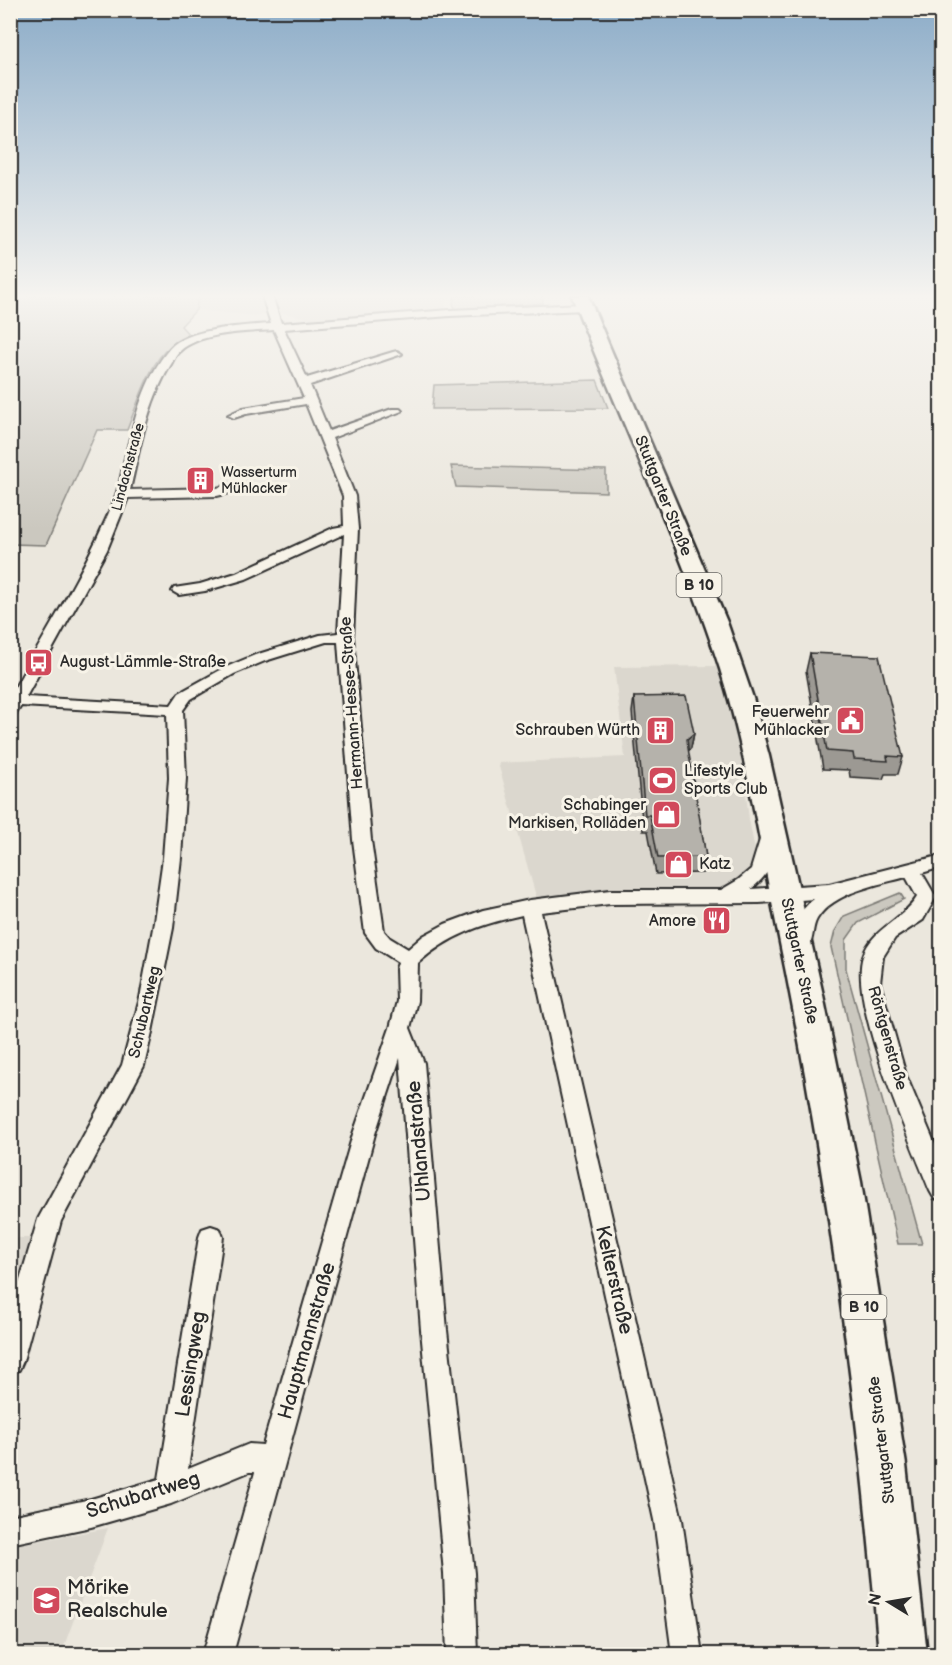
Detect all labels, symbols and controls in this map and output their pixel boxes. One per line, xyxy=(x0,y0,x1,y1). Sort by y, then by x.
street label: Lindachstraße xyxy=(108,421,148,513)
street label: Stuttgarter Straße xyxy=(630,433,696,559)
building icon: Wasserturm Mühlacker xyxy=(184,464,216,496)
place label: Wasserturm Mühlacker xyxy=(221,464,297,497)
road number: B 10 xyxy=(676,573,722,597)
street label: Hermann-Hesse-Straße xyxy=(336,616,368,790)
bus stop icon: August-Lämmle-Straße xyxy=(23,646,55,678)
place label: August-Lämmle-Straße xyxy=(60,653,226,672)
place label: Feuerwehr Mühlacker xyxy=(752,703,829,740)
public building icon: Feuerwehr Mühlacker xyxy=(834,705,866,737)
building icon: Schrauben Würth xyxy=(645,714,677,746)
place label: Schrauben Würth xyxy=(515,721,640,740)
place label: Lifestyle Sports Club xyxy=(684,762,768,799)
sports icon: Lifestyle Sports Club xyxy=(647,764,679,796)
place label: Schabinger Markisen, Rolläden xyxy=(508,796,646,833)
shop icon: Schabinger Markisen, Rolläden xyxy=(651,798,683,830)
shop icon: Katz xyxy=(662,848,694,880)
place label: Katz xyxy=(699,855,731,874)
street label: Stuttgarter Straße xyxy=(776,896,822,1026)
restaurant icon: Amore xyxy=(701,905,733,937)
place label: Amore xyxy=(649,912,697,931)
street label: Schubartweg xyxy=(125,964,165,1060)
street label: Röntgenstraße xyxy=(863,984,911,1093)
street label: Uhlandstraße xyxy=(402,1079,436,1202)
street label: Kelterstraße xyxy=(590,1223,638,1337)
street label: Hauptmannstraße xyxy=(273,1260,341,1422)
road number: B 10 xyxy=(842,1295,886,1319)
street label: Lessingweg xyxy=(171,1309,211,1419)
street label: Stuttgarter Straße xyxy=(865,1375,899,1505)
street label: Schubartweg xyxy=(83,1466,203,1524)
north arrow xyxy=(859,1572,919,1632)
place label: Mörike Realschule xyxy=(67,1576,168,1623)
school or university icon: Mörike Realschule xyxy=(30,1584,62,1616)
text: N xyxy=(865,1592,886,1607)

